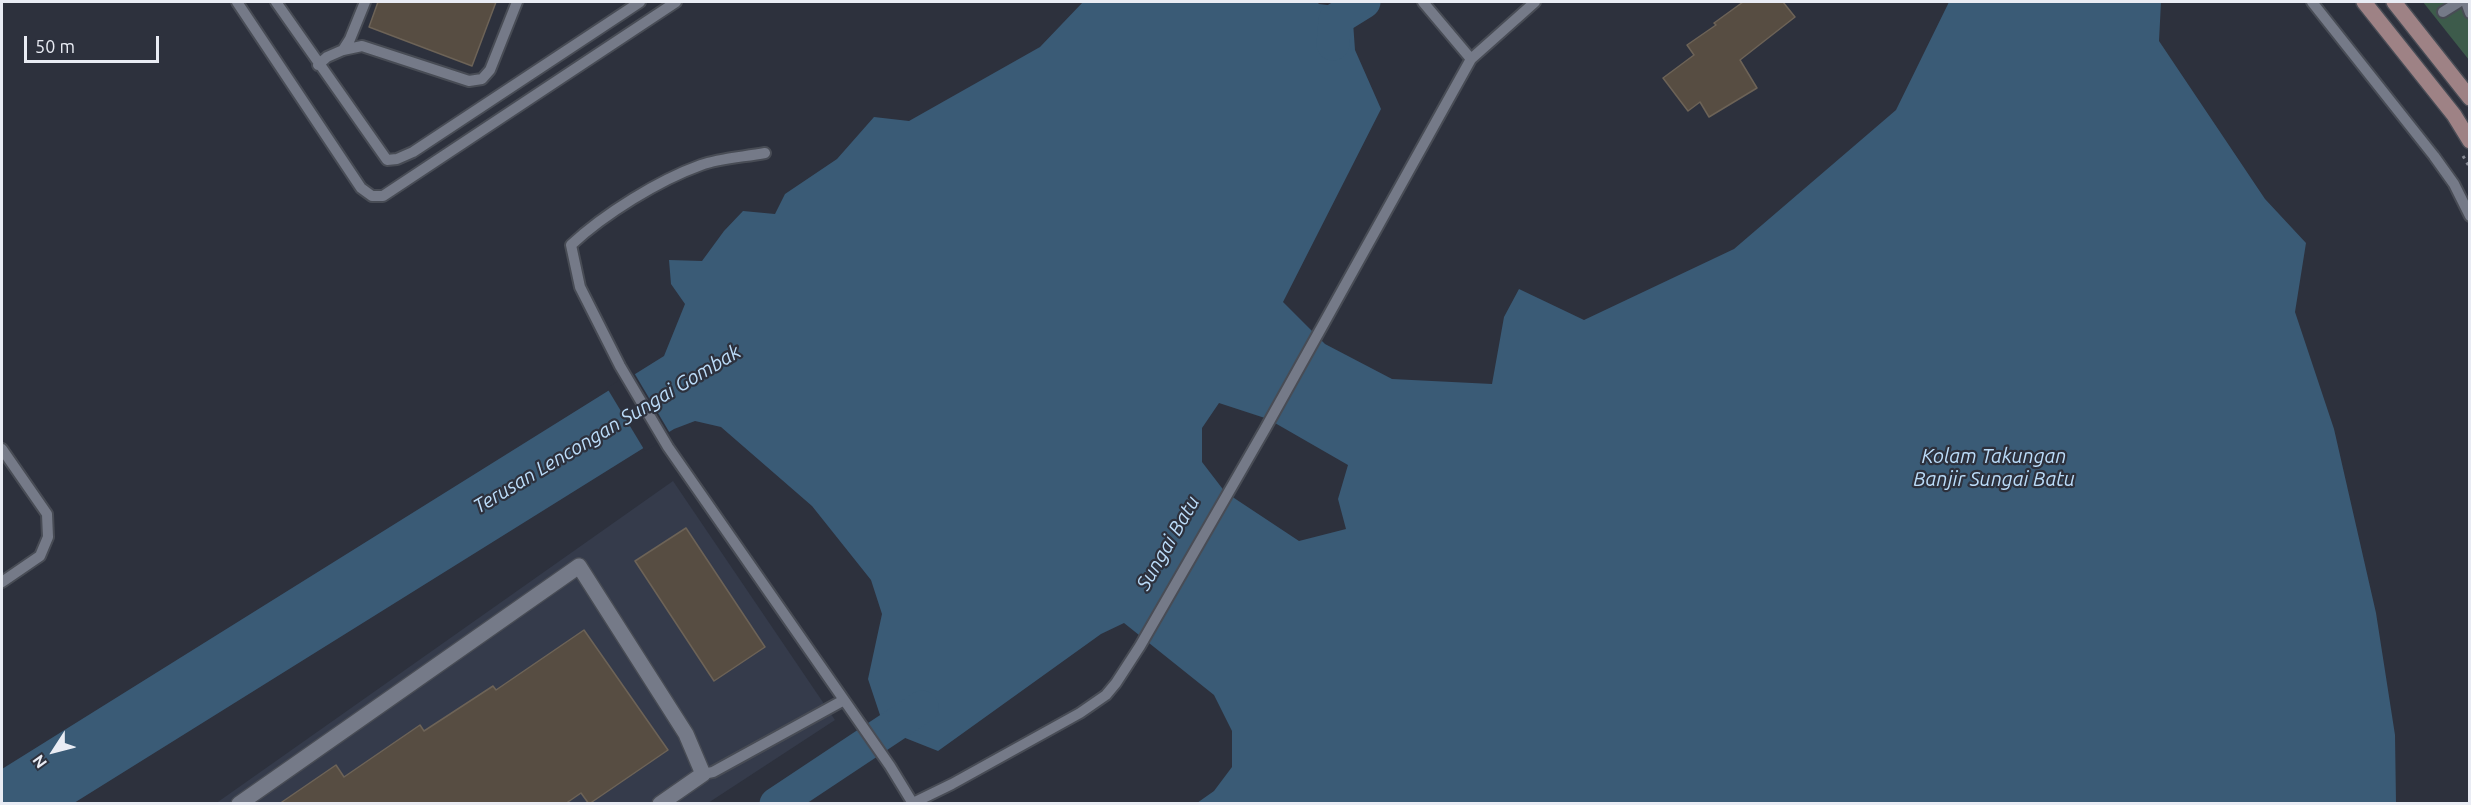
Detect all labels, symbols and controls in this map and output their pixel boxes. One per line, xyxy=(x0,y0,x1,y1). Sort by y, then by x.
scale bar xyxy=(27,24,162,62)
text: 50 m xyxy=(35,36,75,56)
water label: Terusan Lencongan Sungai Gombak xyxy=(469,339,745,519)
water label: Kolam Takungan Banjir Sungai Batu xyxy=(1913,444,2075,491)
water label: Sungai Batu xyxy=(1131,491,1205,595)
north arrow xyxy=(24,721,84,781)
text: N xyxy=(29,751,50,772)

